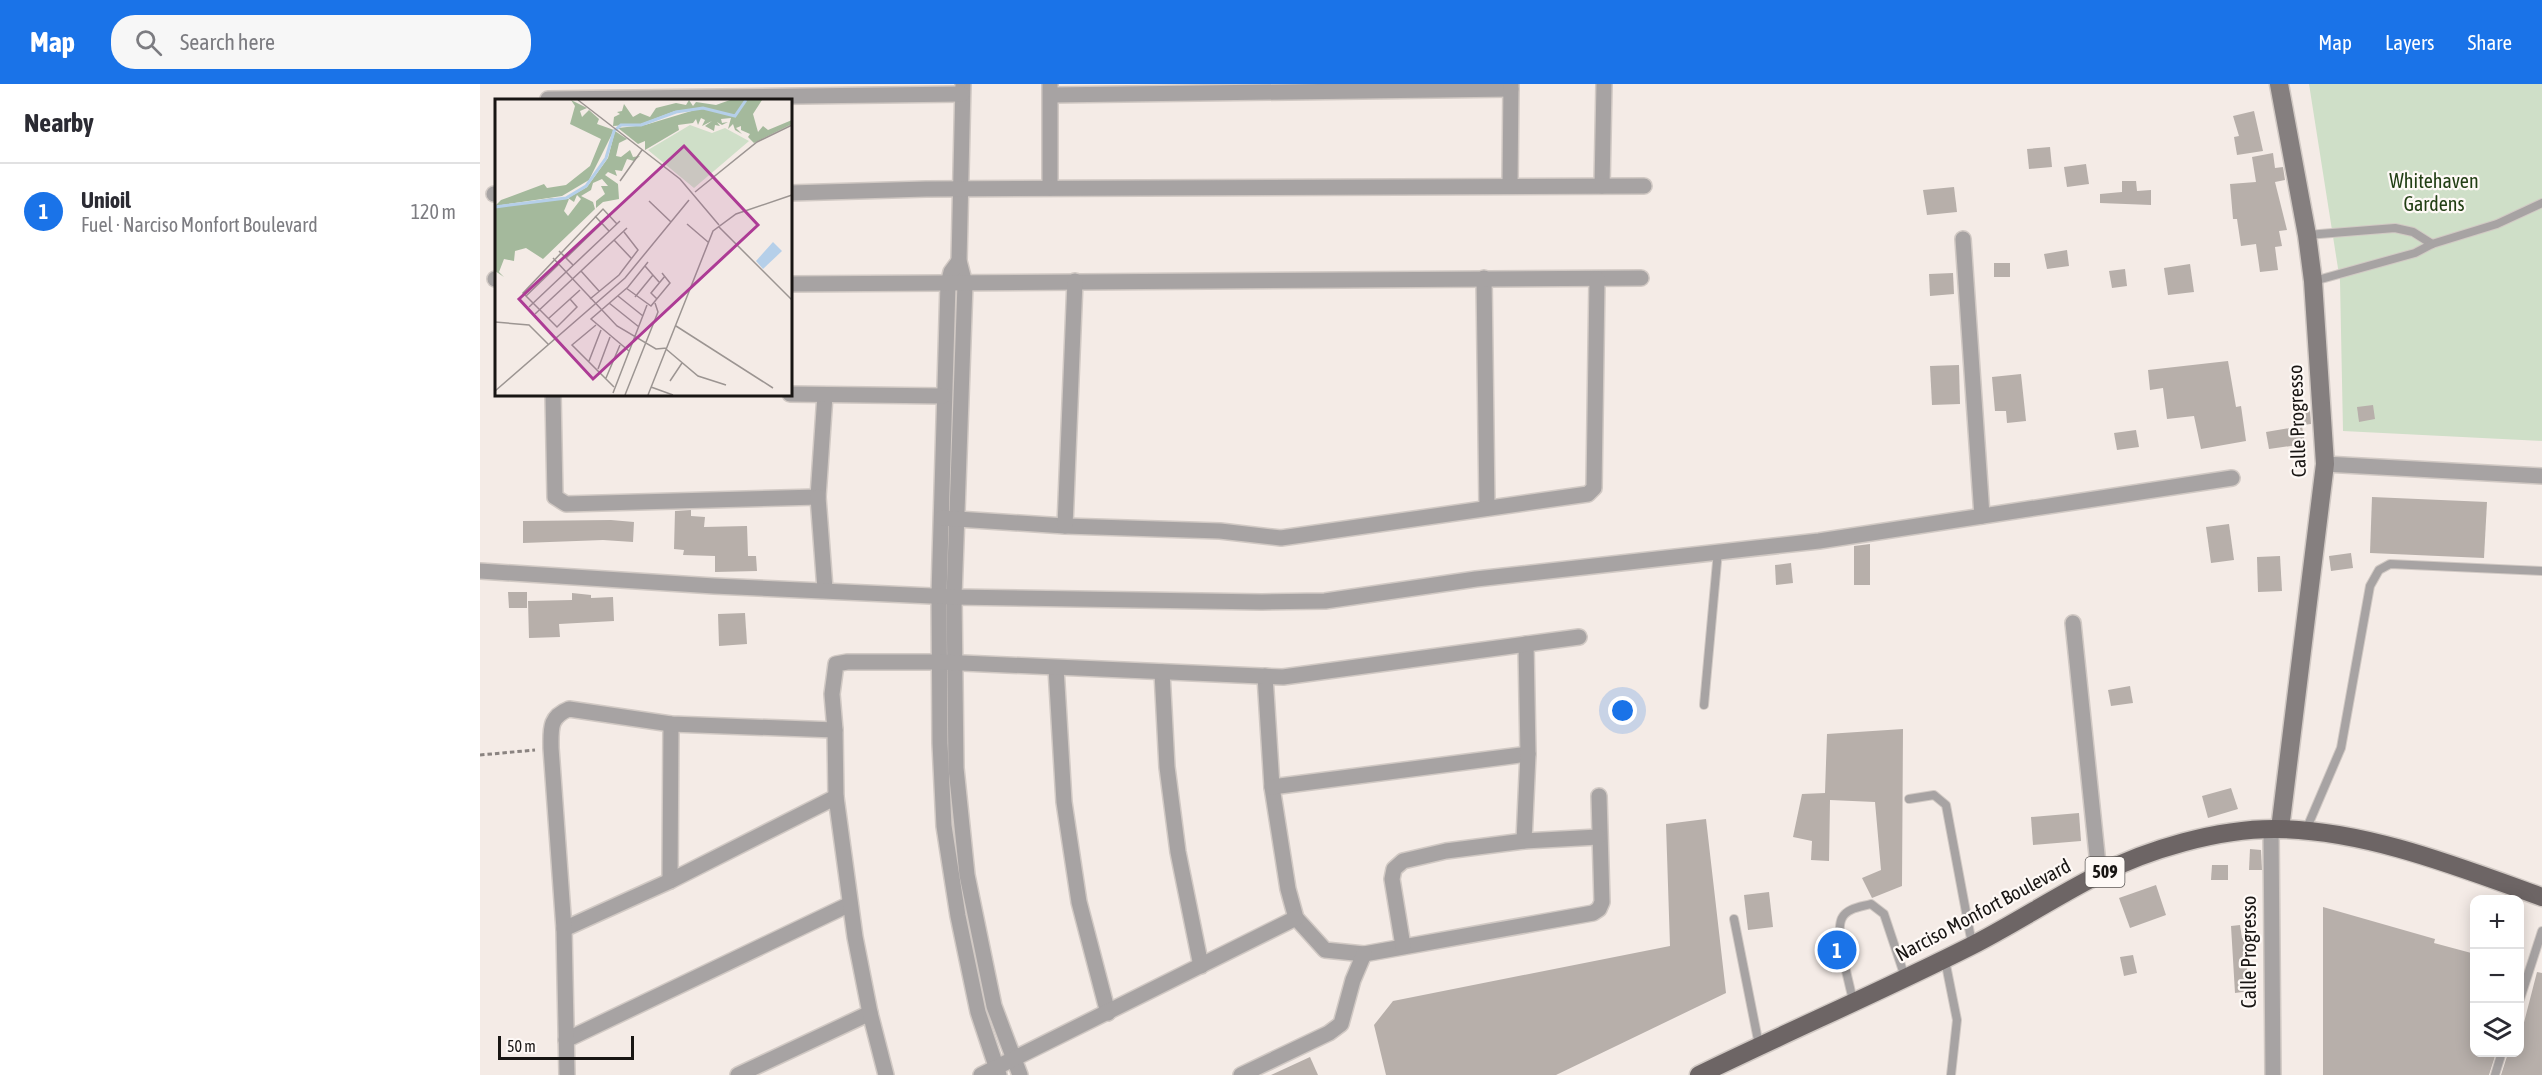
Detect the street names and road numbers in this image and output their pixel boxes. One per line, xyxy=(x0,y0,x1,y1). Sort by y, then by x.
street label: Calle Progresso xyxy=(2283,364,2310,478)
street label: Narciso Monfort Boulevard xyxy=(1891,854,2074,966)
road number: 509 xyxy=(2086,857,2124,887)
street label: Calle Progresso xyxy=(2237,896,2260,1008)

